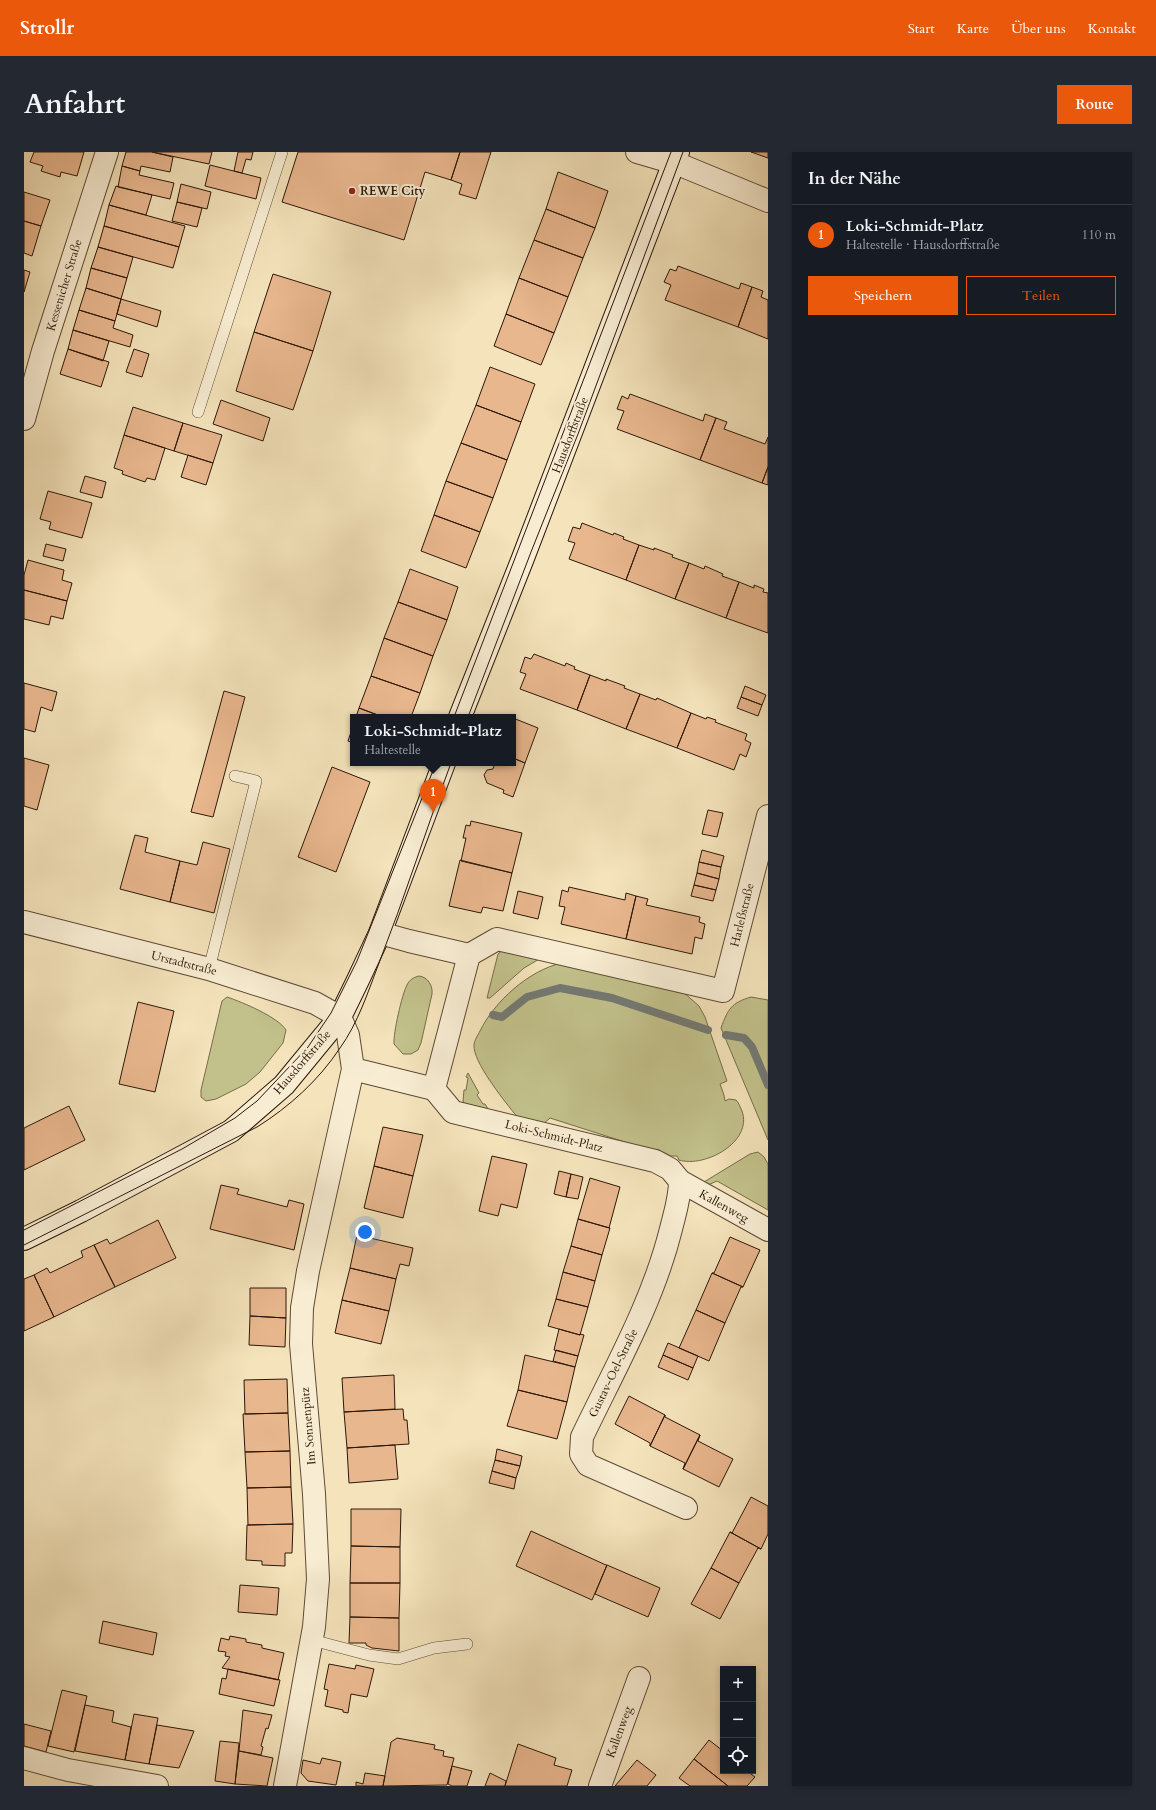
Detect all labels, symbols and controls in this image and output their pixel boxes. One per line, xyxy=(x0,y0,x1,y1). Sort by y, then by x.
text: Strollr xyxy=(20,15,74,41)
text: Start xyxy=(908,19,935,38)
text: Karte xyxy=(957,19,989,38)
text: Über uns xyxy=(1011,19,1066,38)
text: Kontakt xyxy=(1088,19,1136,38)
text: Anfahrt xyxy=(24,85,125,123)
button: Route xyxy=(1057,85,1132,124)
text: In der Nähe xyxy=(808,167,901,190)
place label: REWE City xyxy=(360,183,426,199)
marker: REWE City xyxy=(347,186,357,196)
text: Loki-Schmidt-Platz xyxy=(846,216,984,236)
text: 1 xyxy=(818,226,824,244)
text: 110 m xyxy=(1082,226,1116,244)
text: Haltestelle · Hausdorffstraße xyxy=(846,236,1000,254)
street label: Kessenicher Straße xyxy=(42,237,86,333)
button: Speichern xyxy=(808,276,958,315)
button: Teilen xyxy=(966,276,1116,315)
street label: Hausdorffstraße xyxy=(548,395,592,475)
popup xyxy=(350,714,516,766)
text: Loki-Schmidt-Platz xyxy=(364,721,502,741)
text: Haltestelle xyxy=(364,741,421,759)
pin: 1 xyxy=(420,779,446,812)
street label: Harleßstraße xyxy=(726,881,758,949)
street label: Urstadtstraße xyxy=(149,947,219,979)
street label: Hausdorffstraße xyxy=(270,1026,334,1098)
street label: Loki-Schmidt-Platz xyxy=(503,1116,605,1156)
street label: Kallenweg xyxy=(696,1186,752,1226)
your location xyxy=(355,1222,375,1242)
street label: Gustav-Oel-Straße xyxy=(585,1326,641,1420)
street label: Im Sonnenpütz xyxy=(297,1386,319,1466)
map controls xyxy=(720,1666,756,1774)
button: + xyxy=(720,1666,756,1702)
button: − xyxy=(720,1702,756,1738)
street label: Kallenweg xyxy=(602,1704,636,1760)
button: locate xyxy=(720,1738,756,1774)

